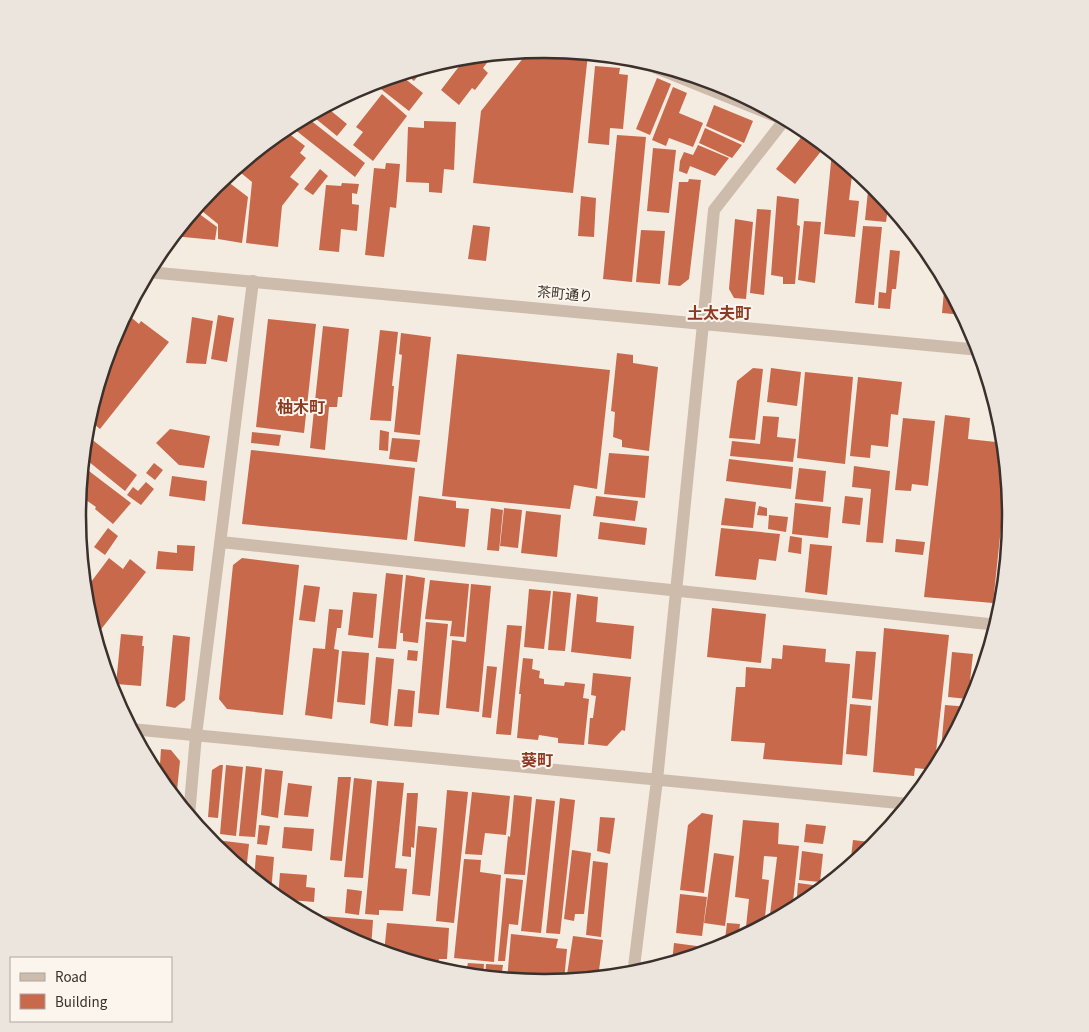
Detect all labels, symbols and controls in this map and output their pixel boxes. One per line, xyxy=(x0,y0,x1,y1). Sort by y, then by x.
street label: 茶町通り xyxy=(536,283,594,307)
district label: 土太夫町 xyxy=(687,303,751,325)
district label: 柚木町 xyxy=(277,397,325,419)
district label: 葵町 xyxy=(521,750,553,772)
legend xyxy=(10,957,172,1022)
text: Road xyxy=(55,967,87,988)
text: Building xyxy=(55,992,108,1013)

